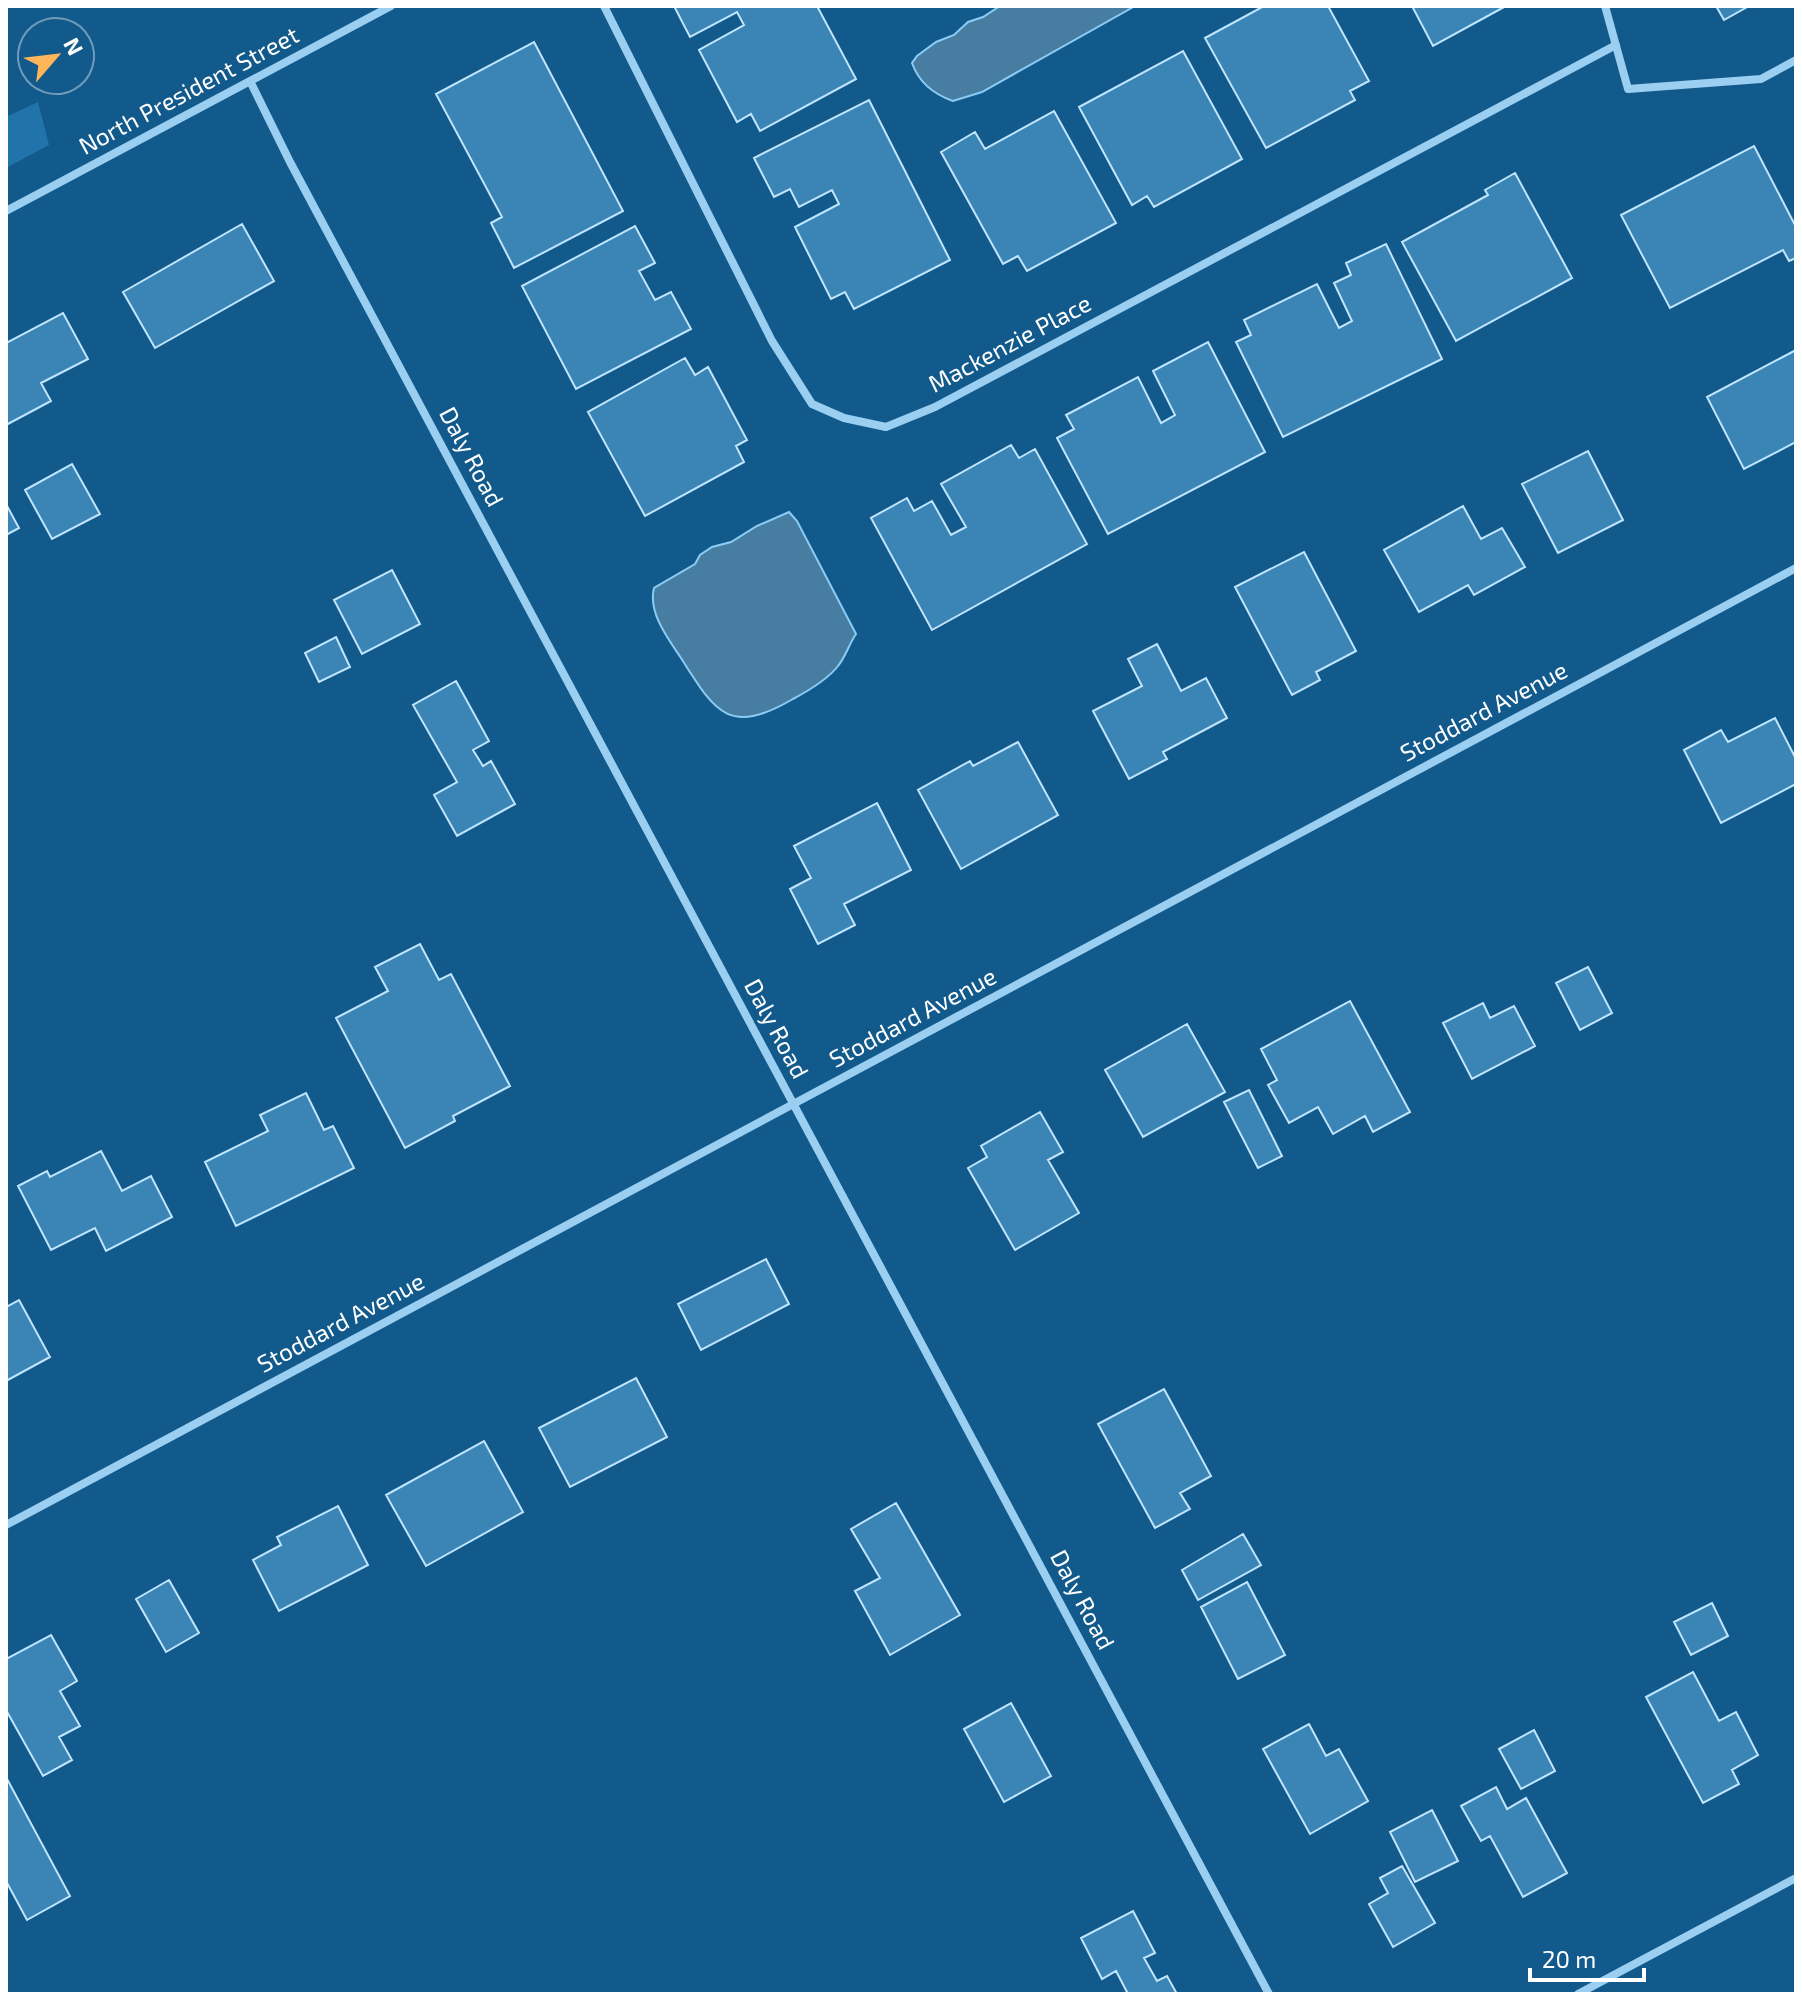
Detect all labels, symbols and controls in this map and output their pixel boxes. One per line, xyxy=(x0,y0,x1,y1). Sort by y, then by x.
north arrow xyxy=(16,16,96,96)
street label: North President Street xyxy=(74,21,304,161)
street label: Mackenzie Place xyxy=(923,288,1096,398)
street label: Daly Road xyxy=(434,402,511,511)
street label: Stoddard Avenue xyxy=(1395,654,1572,767)
street label: Stoddard Avenue xyxy=(824,960,1001,1073)
street label: Daly Road xyxy=(739,974,816,1083)
street label: Stoddard Avenue xyxy=(252,1265,429,1378)
street label: Daly Road xyxy=(1045,1545,1122,1654)
scale bar xyxy=(1530,1932,1644,1982)
text: 20 m xyxy=(1542,1944,1596,1973)

